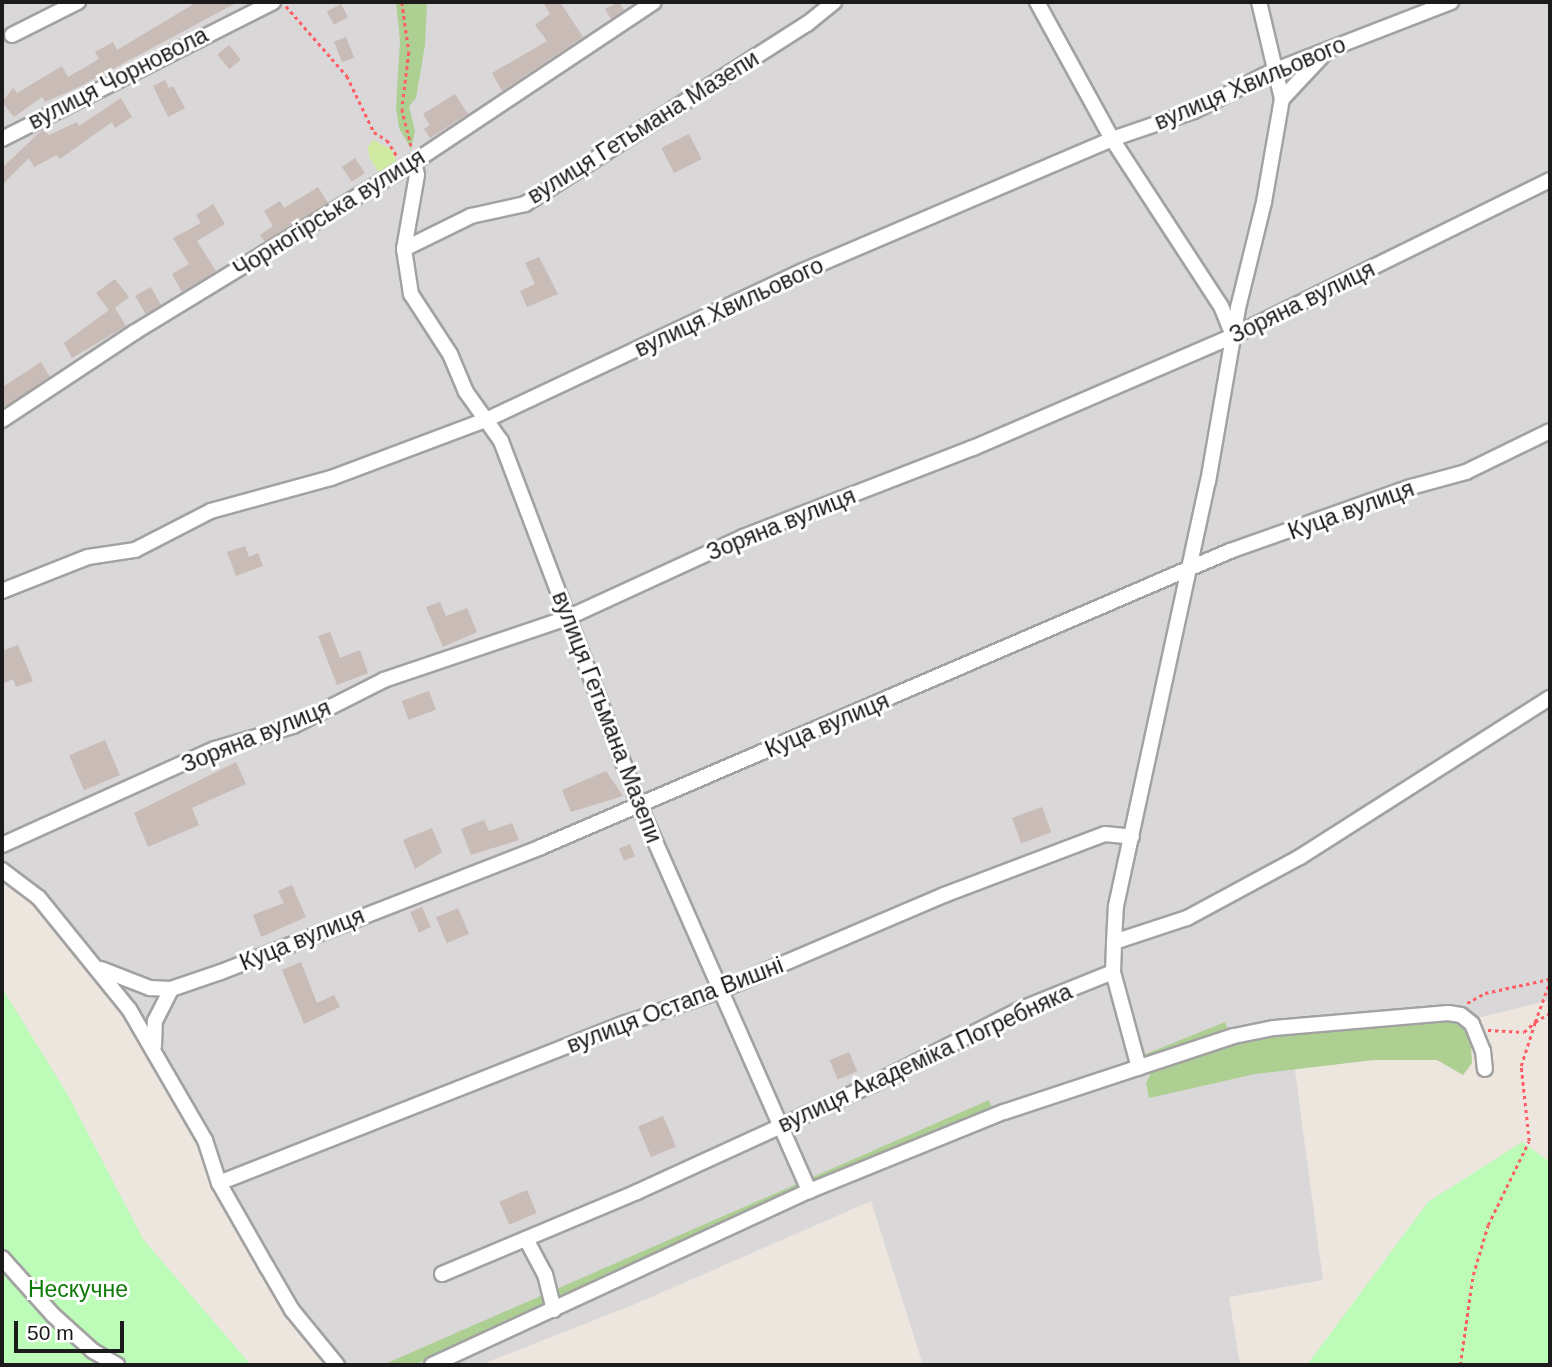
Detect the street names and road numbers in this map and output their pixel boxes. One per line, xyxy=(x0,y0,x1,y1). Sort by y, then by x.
street label: вулиця Чорновола xyxy=(24,21,212,135)
street label: вулиця Хвильового xyxy=(1150,30,1350,136)
street label: вулиця Гетьмана Мазепи xyxy=(522,44,764,210)
street label: Чорногірська вулиця xyxy=(228,143,430,283)
street label: вулиця Хвильового xyxy=(630,251,828,363)
street label: Зоряна вулиця xyxy=(1225,255,1379,349)
street label: Куца вулиця xyxy=(1284,474,1418,546)
street label: Зоряна вулиця xyxy=(703,482,859,566)
street label: вулиця Гетьмана Мазепи xyxy=(546,587,668,847)
street label: Куца вулиця xyxy=(761,687,893,763)
street label: Зоряна вулиця xyxy=(178,694,334,778)
street label: Куца вулиця xyxy=(236,902,368,976)
street label: вулиця Остапа Вишні xyxy=(563,951,787,1059)
street label: вулиця Академіка Погребняка xyxy=(774,978,1076,1138)

